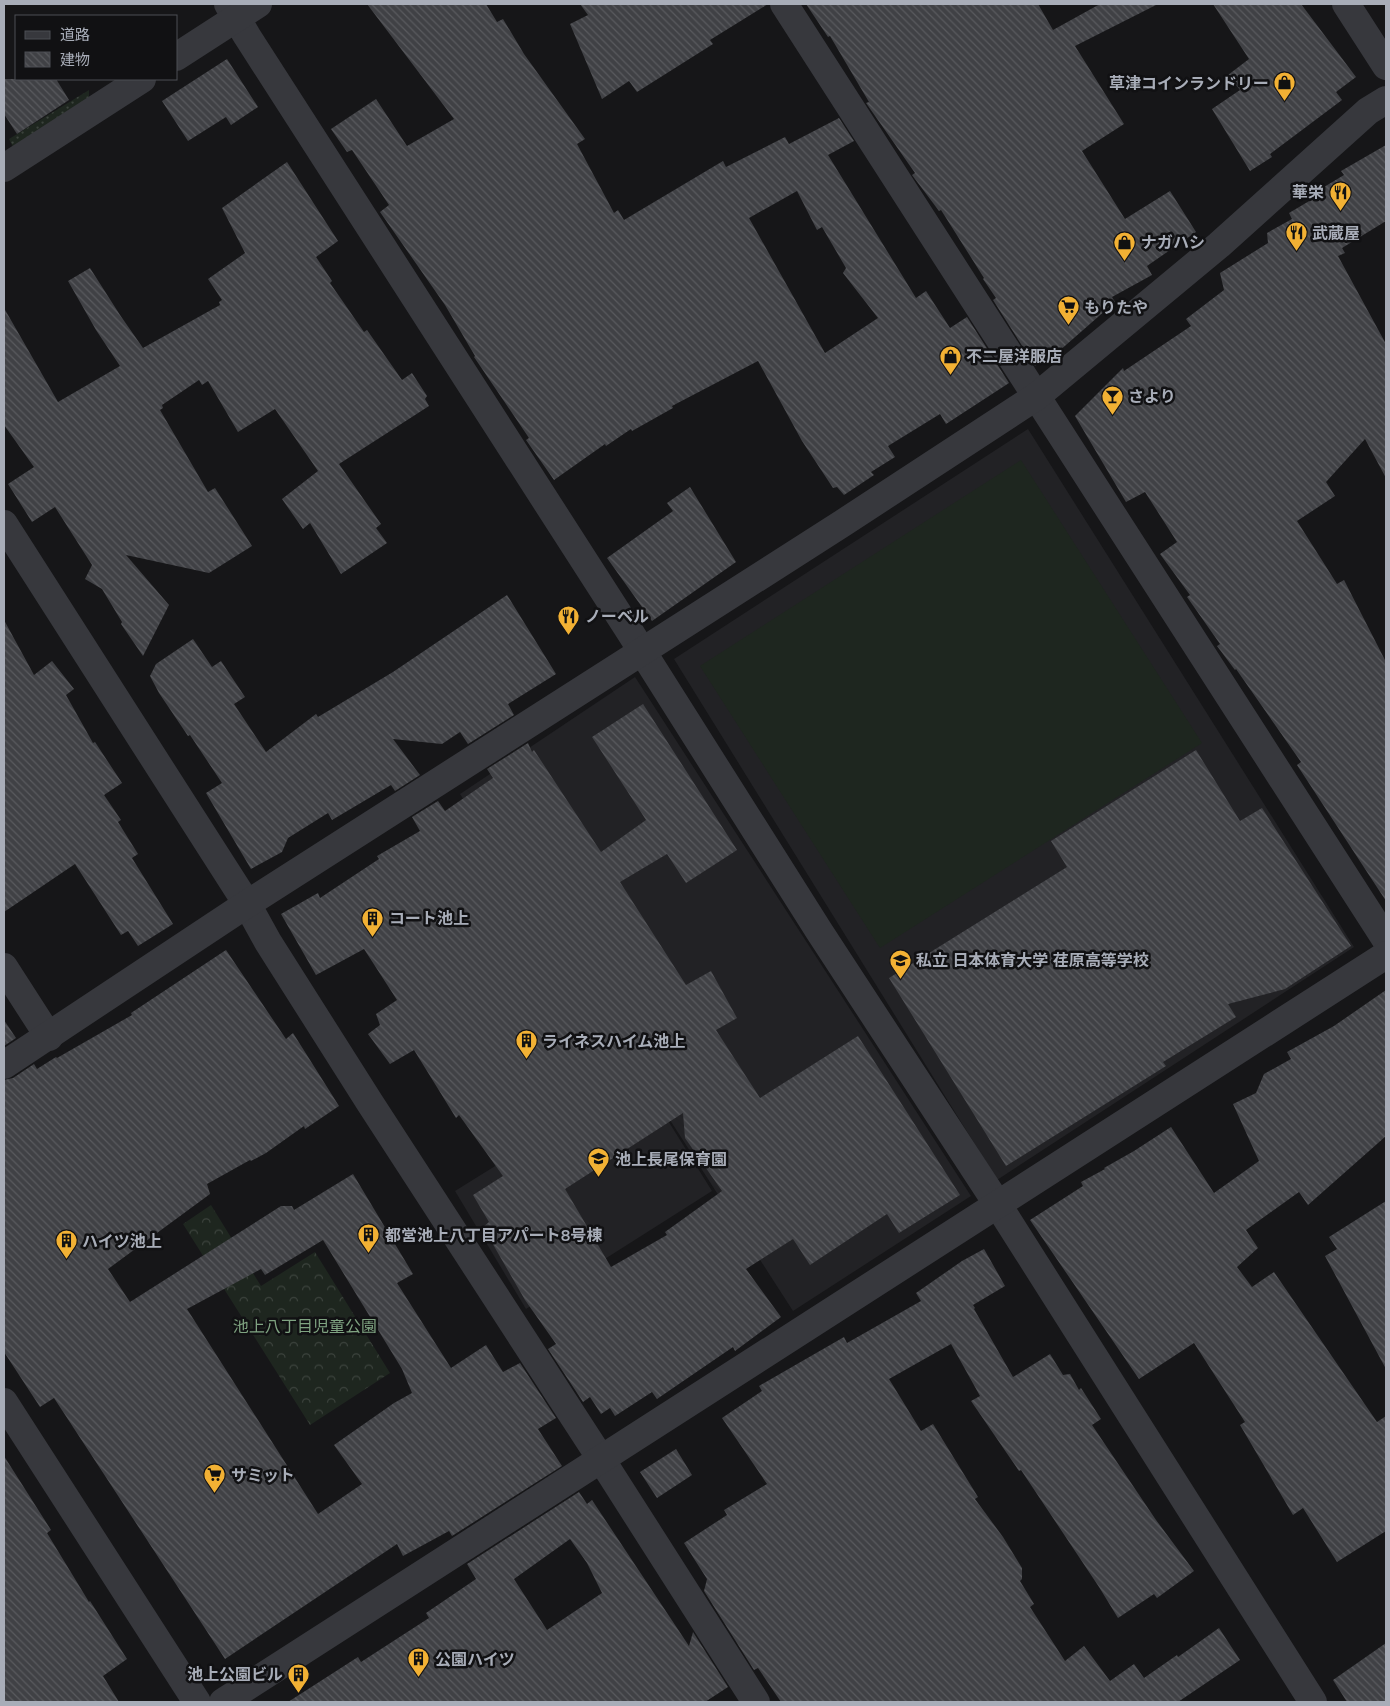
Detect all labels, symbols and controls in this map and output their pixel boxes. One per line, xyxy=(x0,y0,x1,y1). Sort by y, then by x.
legend xyxy=(15,15,178,80)
text: 道路 xyxy=(60,25,90,45)
text: 建物 xyxy=(60,50,90,70)
shop icon: 草津コインランドリー xyxy=(1273,71,1297,102)
place label: 草津コインランドリー xyxy=(1109,73,1269,95)
restaurant icon: 華栄 xyxy=(1328,180,1352,211)
place label: 華栄 xyxy=(1292,182,1324,204)
restaurant icon: 武蔵屋 xyxy=(1284,221,1308,252)
place label: 武蔵屋 xyxy=(1312,223,1360,245)
shop icon: ナガハシ xyxy=(1113,230,1137,261)
place label: ナガハシ xyxy=(1141,232,1205,254)
supermarket icon: もりたや xyxy=(1056,295,1080,326)
place label: もりたや xyxy=(1084,297,1148,319)
shop icon: 不二屋洋服店 xyxy=(938,344,962,375)
place label: 不二屋洋服店 xyxy=(966,346,1062,368)
bar icon: さより xyxy=(1100,384,1124,415)
place label: さより xyxy=(1128,386,1176,408)
restaurant icon: ノーベル xyxy=(557,604,581,635)
place label: ノーベル xyxy=(585,606,649,628)
building icon: コート池上 xyxy=(361,906,385,937)
place label: コート池上 xyxy=(389,908,469,930)
school or university icon: 私立 日本体育大学 荏原高等学校 xyxy=(888,948,912,979)
place label: 私立 日本体育大学 荏原高等学校 xyxy=(916,950,1149,972)
building icon: ライネスハイム池上 xyxy=(514,1029,538,1060)
place label: ライネスハイム池上 xyxy=(542,1031,685,1053)
school or university icon: 池上長尾保育園 xyxy=(587,1147,611,1178)
place label: 池上長尾保育園 xyxy=(615,1149,727,1171)
building icon: 都営池上八丁目アパート8号棟 xyxy=(357,1223,381,1254)
place label: 都営池上八丁目アパート8号棟 xyxy=(385,1225,602,1247)
building icon: ハイツ池上 xyxy=(54,1229,78,1260)
place label: ハイツ池上 xyxy=(82,1231,162,1253)
park label: 池上八丁目児童公園 xyxy=(233,1316,377,1338)
supermarket icon: サミット xyxy=(203,1463,227,1494)
place label: サミット xyxy=(231,1465,295,1487)
building icon: 公園ハイツ xyxy=(407,1647,431,1678)
place label: 公園ハイツ xyxy=(435,1649,515,1671)
building icon: 池上公園ビル xyxy=(287,1662,311,1693)
place label: 池上公園ビル xyxy=(187,1664,283,1686)

